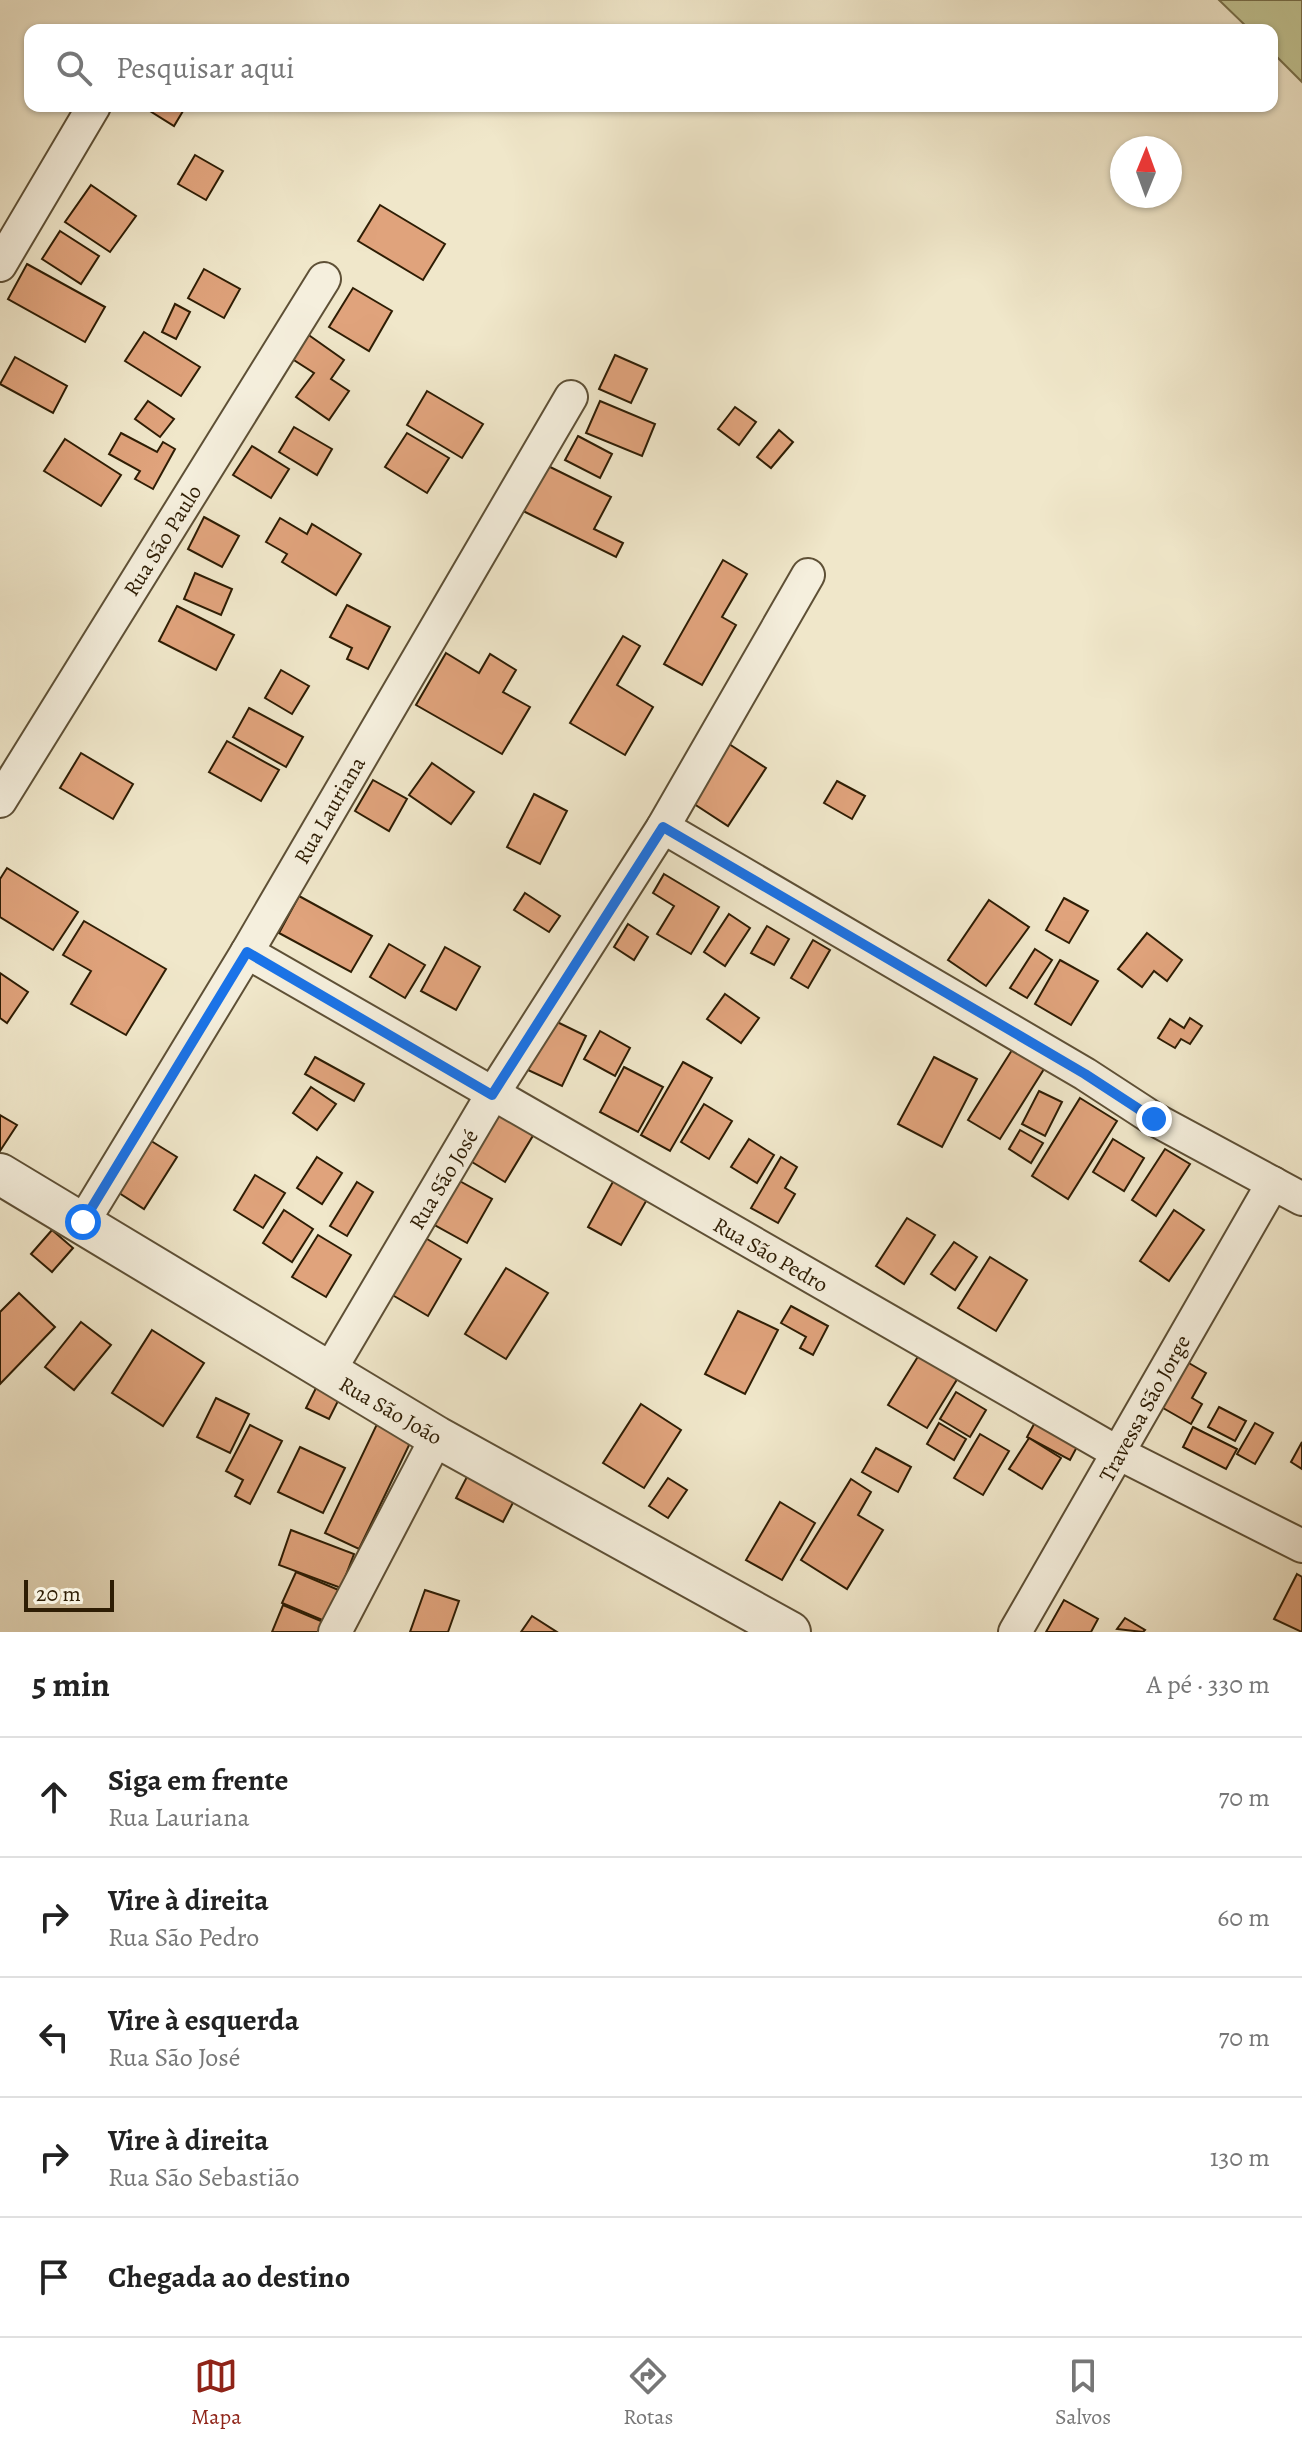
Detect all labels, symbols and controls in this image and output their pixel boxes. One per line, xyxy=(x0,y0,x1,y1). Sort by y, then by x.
search box xyxy=(24,24,1278,112)
icon: search xyxy=(52,46,96,90)
text: Pesquisar aqui xyxy=(116,48,294,88)
north arrow xyxy=(1110,136,1182,208)
street label: Rua São Paulo xyxy=(117,479,209,602)
street label: Rua Lauriana xyxy=(287,750,373,870)
route end xyxy=(1136,1101,1172,1137)
street label: Rua São José xyxy=(402,1124,486,1235)
route start xyxy=(65,1204,101,1240)
street label: Rua São Pedro xyxy=(708,1210,833,1300)
street label: Travessa São Jorge xyxy=(1092,1329,1198,1488)
street label: Rua São João xyxy=(333,1369,448,1453)
scale bar xyxy=(24,1576,114,1612)
text: 20 m xyxy=(36,1579,81,1609)
text: 5 min xyxy=(32,1661,110,1708)
text: A pé · 330 m xyxy=(1147,1667,1270,1702)
text: Siga em frente xyxy=(108,1760,288,1800)
icon: ahead xyxy=(32,1775,76,1819)
text: 70 m xyxy=(1218,1780,1270,1815)
text: Rua Lauriana xyxy=(108,1800,250,1835)
text: Vire à direita xyxy=(108,1880,269,1920)
icon: right xyxy=(32,1895,76,1939)
text: 60 m xyxy=(1217,1900,1270,1935)
text: Rua São Pedro xyxy=(108,1920,259,1955)
text: Vire à esquerda xyxy=(108,2000,299,2040)
icon: left xyxy=(32,2015,76,2059)
text: 70 m xyxy=(1218,2020,1270,2055)
text: Rua São José xyxy=(108,2040,240,2075)
text: Vire à direita xyxy=(108,2120,269,2160)
icon: right xyxy=(32,2135,76,2179)
text: 130 m xyxy=(1210,2140,1270,2175)
text: Rua São Sebastião xyxy=(108,2160,300,2195)
icon: arrive xyxy=(32,2255,76,2299)
text: Chegada ao destino xyxy=(108,2257,350,2297)
tab: Mapa xyxy=(191,2354,241,2432)
tab: Rotas xyxy=(623,2354,673,2432)
tab: Salvos xyxy=(1055,2354,1111,2432)

